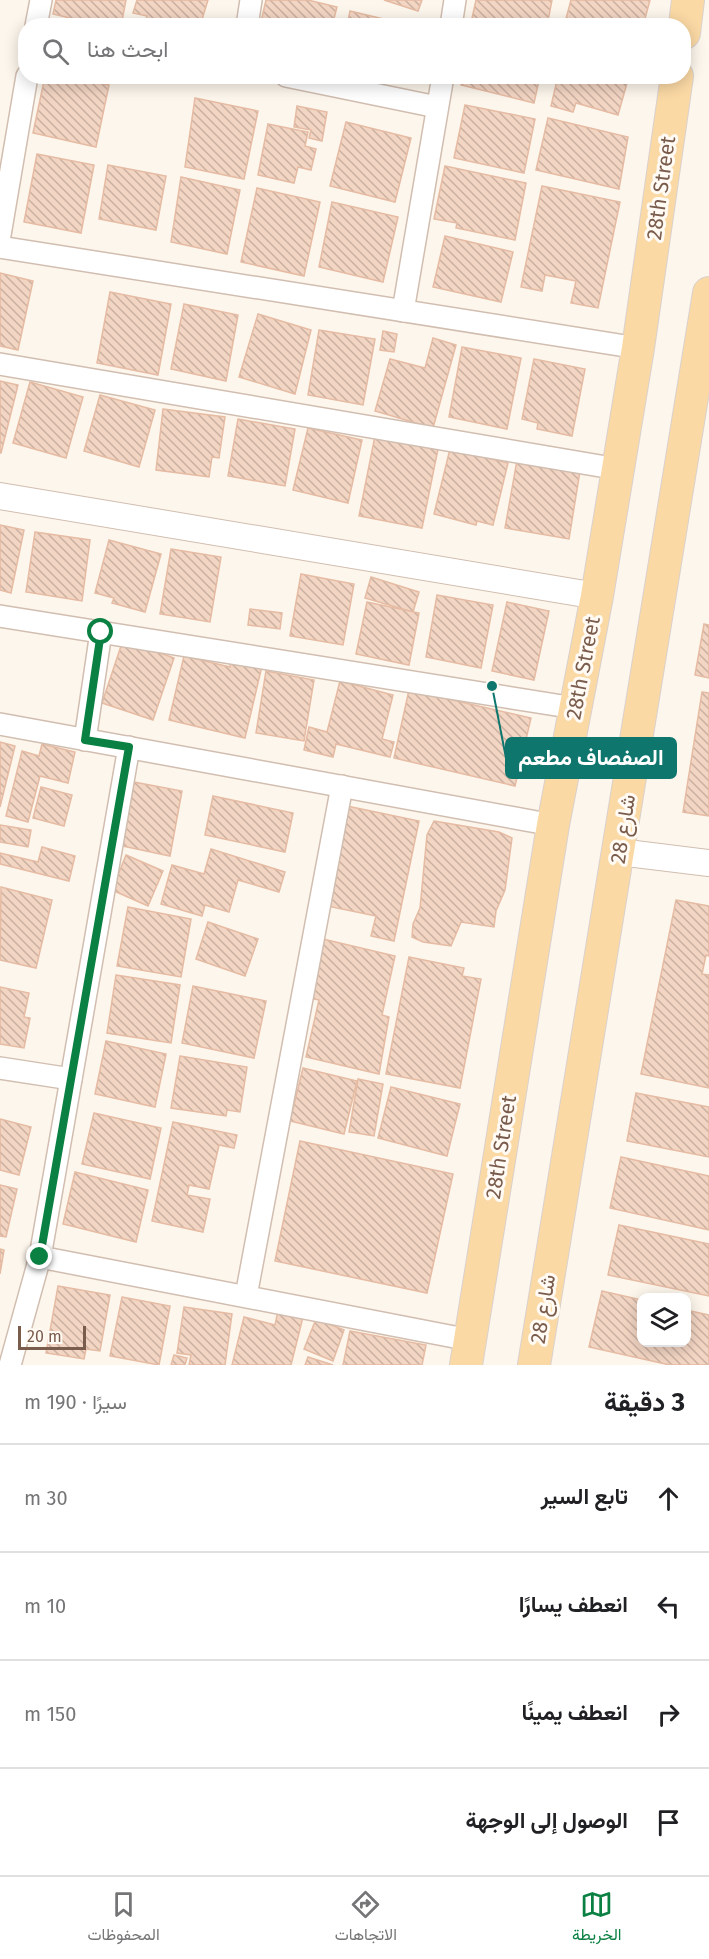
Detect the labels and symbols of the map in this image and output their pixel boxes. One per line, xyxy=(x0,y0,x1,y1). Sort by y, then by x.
street label: 28th Street xyxy=(641,134,681,241)
street label: 28th Street xyxy=(560,614,606,722)
route start xyxy=(87,618,113,644)
callout: الصفصاف مطعم xyxy=(506,738,676,778)
text: الصفصاف مطعم xyxy=(518,744,664,772)
street label: شارع 28 xyxy=(605,793,642,866)
street label: 28th Street xyxy=(480,1093,522,1201)
route end xyxy=(26,1243,52,1269)
street label: شارع 28 xyxy=(525,1273,562,1346)
scale bar xyxy=(18,1323,86,1350)

